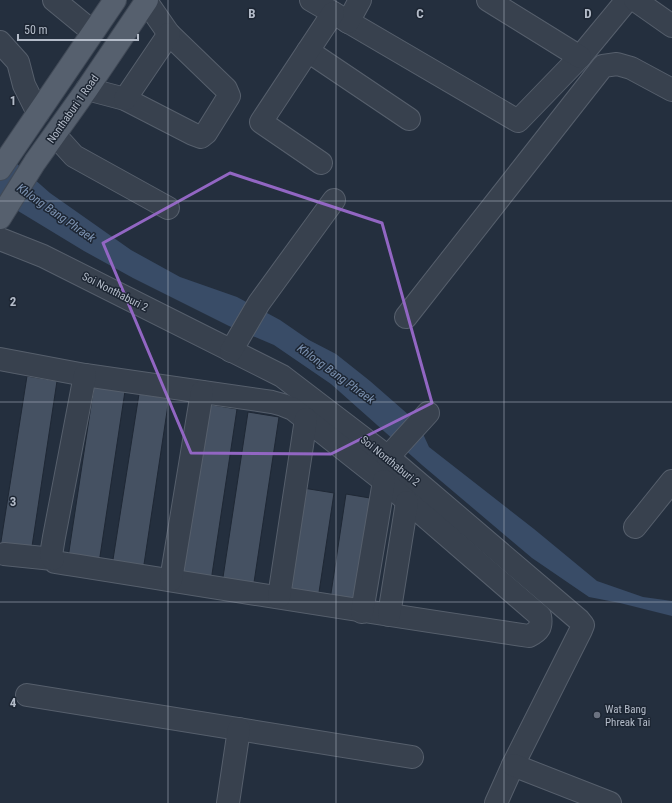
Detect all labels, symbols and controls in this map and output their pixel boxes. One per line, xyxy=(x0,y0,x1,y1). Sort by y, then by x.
text: B xyxy=(248,6,256,21)
text: C xyxy=(416,6,424,21)
text: D xyxy=(584,6,592,21)
scale bar xyxy=(18,16,138,42)
text: 50 m xyxy=(24,23,48,37)
street label: Nonthaburi 1 Road xyxy=(45,72,101,146)
text: 1 xyxy=(10,93,16,108)
water label: Khlong Bang Phraek xyxy=(14,181,98,246)
street label: Soi Nonthaburi 2 xyxy=(80,270,150,314)
text: 2 xyxy=(10,294,17,309)
water label: Khlong Bang Phraek xyxy=(295,341,378,407)
street label: Soi Nonthaburi 2 xyxy=(358,433,422,489)
text: 3 xyxy=(10,494,16,509)
text: 4 xyxy=(10,695,17,710)
place label: Wat Bang Phreak Tai xyxy=(605,703,650,729)
marker: Wat Bang Phreak Tai xyxy=(592,710,602,720)

